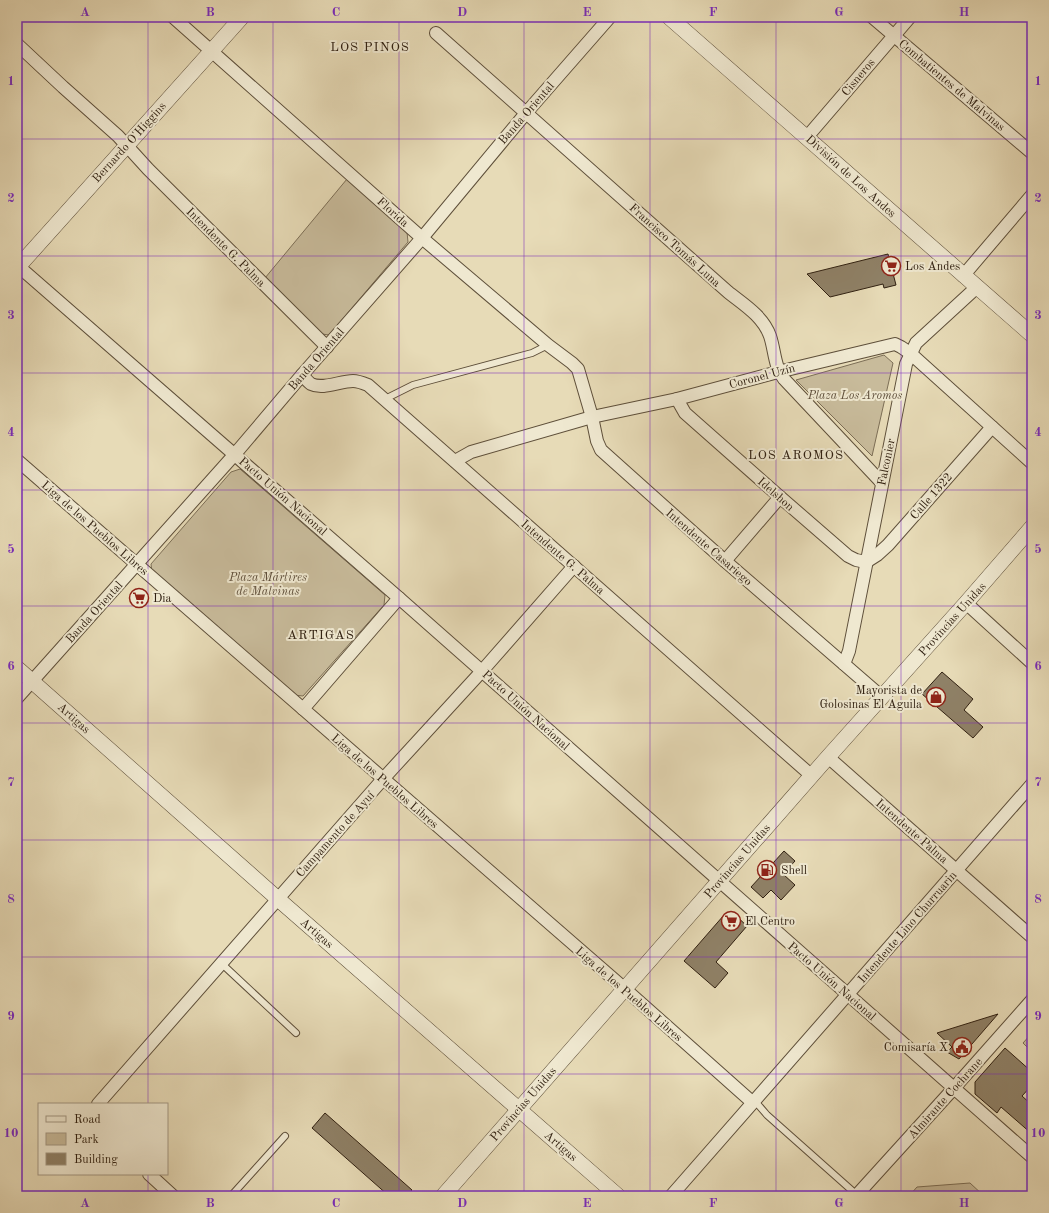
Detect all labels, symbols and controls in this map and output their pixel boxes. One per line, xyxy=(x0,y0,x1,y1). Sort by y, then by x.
text: A xyxy=(80,6,90,19)
text: B xyxy=(205,6,215,19)
text: C xyxy=(332,6,340,19)
text: D xyxy=(457,6,467,19)
text: E xyxy=(583,6,592,19)
text: F xyxy=(709,6,718,19)
text: G xyxy=(834,6,844,19)
text: H xyxy=(959,6,970,19)
street label: Combatientes de Malvinas xyxy=(896,38,1007,134)
district label: LOS PINOS xyxy=(330,41,410,54)
street label: Cisneros xyxy=(840,57,878,99)
text: 1 xyxy=(7,75,15,88)
text: 1 xyxy=(1034,75,1042,88)
street label: Banda Oriental xyxy=(497,80,557,147)
street label: Bernardo O'Higgins xyxy=(91,100,169,185)
street label: División de Los Andes xyxy=(803,133,898,220)
text: 2 xyxy=(7,192,15,205)
text: 2 xyxy=(1034,192,1042,205)
street label: Florida xyxy=(374,196,410,230)
street label: Francisco Tomás Luna xyxy=(626,202,722,290)
street label: Intendente G. Palma xyxy=(183,206,267,290)
supermarket icon: Los Andes xyxy=(880,255,902,277)
place label: Los Andes xyxy=(905,261,960,273)
text: 3 xyxy=(7,309,15,322)
text: 3 xyxy=(1034,309,1042,322)
street label: Banda Oriental xyxy=(287,326,347,393)
street label: Coronel Uzín xyxy=(728,362,797,392)
park label: Plaza Los Aromos xyxy=(807,390,902,402)
text: 4 xyxy=(7,426,15,439)
text: 4 xyxy=(1034,426,1042,439)
street label: Falconier xyxy=(876,437,898,487)
district label: LOS AROMOS xyxy=(748,449,844,462)
street label: Pacto Unión Nacional xyxy=(236,455,329,538)
street label: Calle 1322 xyxy=(908,471,955,522)
street label: Idelshon xyxy=(755,476,796,514)
street label: Liga de los Pueblos Libres xyxy=(39,479,150,578)
street label: Intendente Casariego xyxy=(663,507,754,588)
street label: Intendente G. Palma xyxy=(518,518,606,597)
text: 5 xyxy=(7,543,15,556)
text: 5 xyxy=(1034,543,1042,556)
park label: Plaza Mártires de Malvinas xyxy=(228,572,307,598)
street label: Banda Oriental xyxy=(64,580,125,646)
street label: Provincias Unidas xyxy=(917,581,989,659)
supermarket icon: Dia xyxy=(128,587,150,609)
place label: Dia xyxy=(153,593,172,605)
district label: ARTIGAS xyxy=(287,629,355,642)
text: 6 xyxy=(7,660,15,673)
text: 6 xyxy=(1034,660,1042,673)
street label: Pacto Unión Nacional xyxy=(480,669,571,753)
place label: Mayorista de Golosinas El Aguila xyxy=(819,685,922,711)
shop icon: Mayorista de Golosinas El Aguila xyxy=(925,686,947,708)
street label: Artigas xyxy=(55,701,92,736)
street label: Liga de los Pueblos Libres xyxy=(329,732,440,831)
text: 7 xyxy=(7,776,15,789)
text: 7 xyxy=(1034,776,1042,789)
street label: Campamento de Ayuí xyxy=(294,789,378,880)
street label: Intendente Palma xyxy=(873,797,950,866)
street label: Provincias Unidas xyxy=(702,822,773,901)
fuel station icon: Shell xyxy=(756,859,778,881)
place label: Shell xyxy=(781,865,807,877)
street label: Intendente Lino Churruarin xyxy=(856,869,960,986)
text: 8 xyxy=(7,893,15,906)
text: 8 xyxy=(1034,893,1042,906)
supermarket icon: El Centro xyxy=(720,910,742,932)
street label: Artigas xyxy=(298,916,335,951)
place label: El Centro xyxy=(745,916,795,928)
street label: Pacto Unión Nacional xyxy=(785,940,878,1023)
street label: Liga de los Pueblos Libres xyxy=(573,945,684,1044)
text: 9 xyxy=(7,1010,15,1023)
text: 9 xyxy=(1034,1010,1042,1023)
public building icon: Comisaría X xyxy=(951,1036,973,1058)
place label: Comisaría X xyxy=(884,1042,948,1054)
street label: Almirante Cochrane xyxy=(906,1056,985,1141)
street label: Provincias Unidas xyxy=(488,1065,559,1144)
legend xyxy=(38,1103,168,1175)
text: Road xyxy=(74,1114,101,1126)
text: 10 xyxy=(3,1127,19,1140)
text: 10 xyxy=(1030,1127,1046,1140)
street label: Artigas xyxy=(542,1129,579,1164)
text: Park xyxy=(74,1134,99,1146)
text: Building xyxy=(74,1154,118,1166)
text: A xyxy=(80,1197,90,1210)
text: B xyxy=(205,1197,215,1210)
text: C xyxy=(332,1197,340,1210)
text: D xyxy=(457,1197,467,1210)
text: E xyxy=(583,1197,592,1210)
text: F xyxy=(709,1197,718,1210)
text: G xyxy=(834,1197,844,1210)
text: H xyxy=(959,1197,970,1210)

